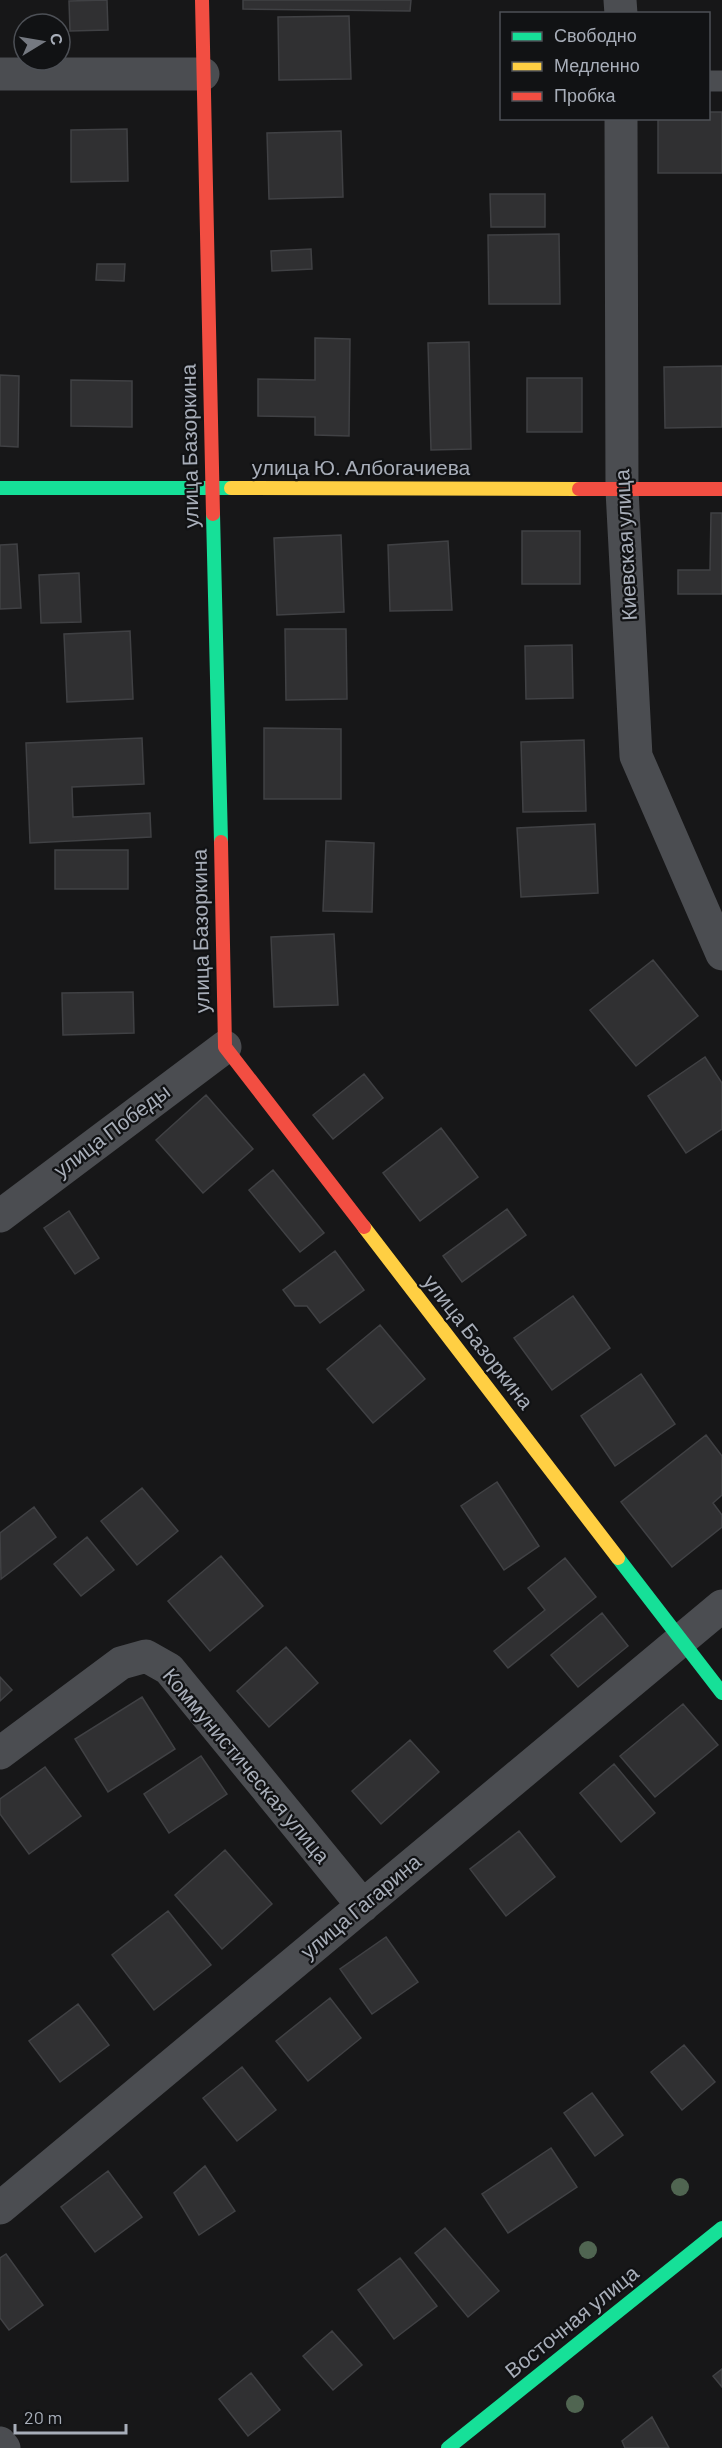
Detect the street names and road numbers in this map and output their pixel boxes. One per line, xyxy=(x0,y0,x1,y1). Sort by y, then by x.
street label: улица Базоркина xyxy=(175,363,202,528)
street label: улица Ю. Албогачиева xyxy=(252,454,471,479)
street label: Киевская улица xyxy=(608,468,641,621)
street label: улица Базоркина xyxy=(186,848,213,1013)
street label: улица Победы xyxy=(48,1078,174,1182)
street label: улица Базоркина xyxy=(419,1269,540,1414)
street label: Коммунистическая улица xyxy=(158,1663,336,1868)
street label: улица Гагарина xyxy=(295,1848,426,1963)
street label: Восточная улица xyxy=(499,2259,643,2382)

